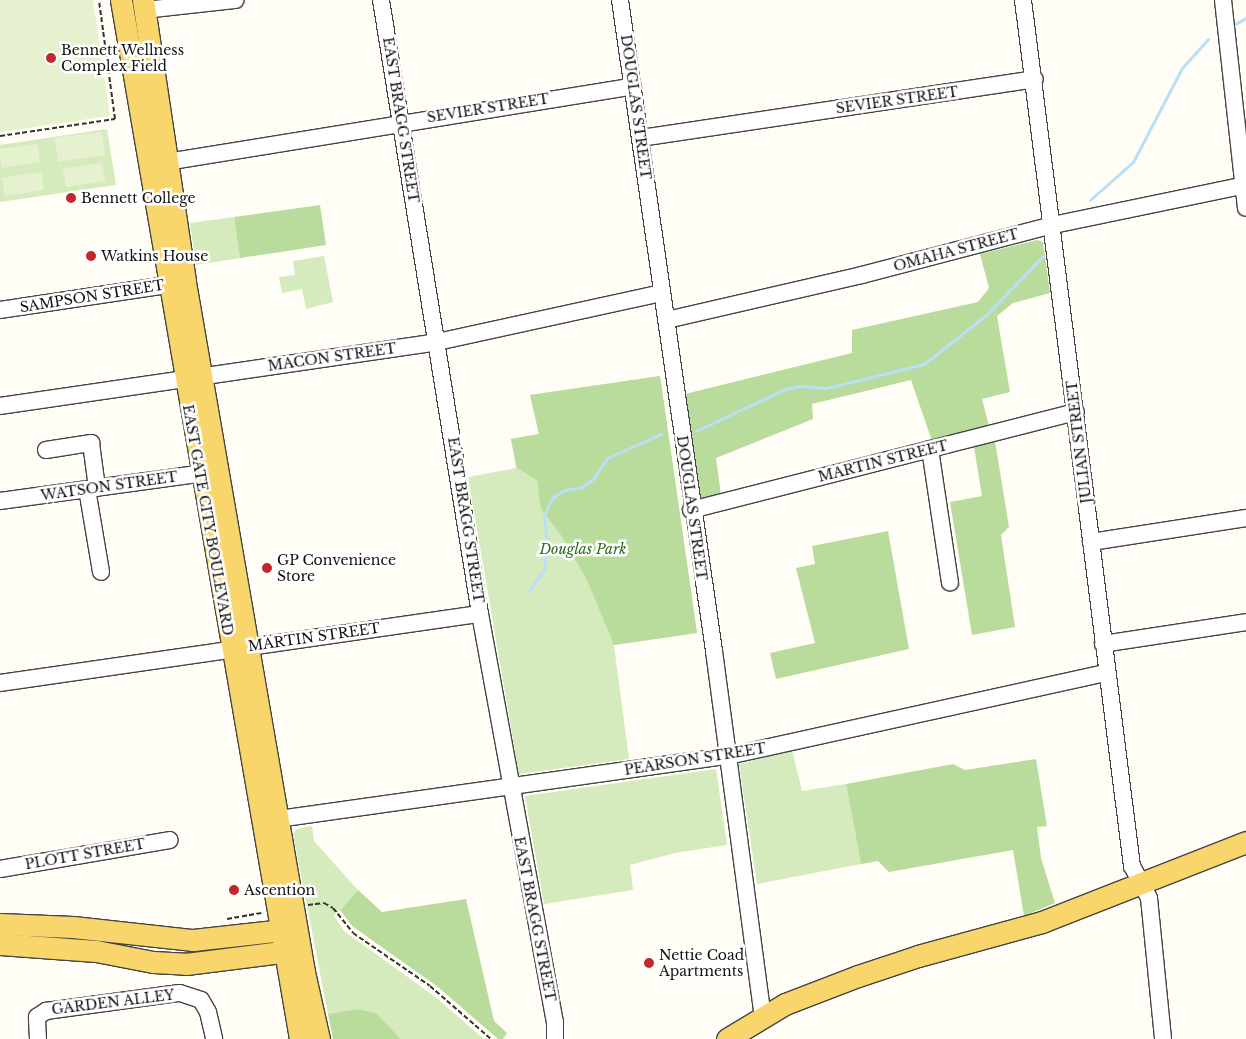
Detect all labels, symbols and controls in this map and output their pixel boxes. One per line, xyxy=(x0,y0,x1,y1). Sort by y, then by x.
street label: DOUGLAS STREET xyxy=(617,33,655,181)
street label: EAST BRAGG STREET xyxy=(380,35,422,205)
place label: Bennett Wellness Complex Field xyxy=(61,42,185,74)
marker: Bennett Wellness Complex Field xyxy=(45,52,57,64)
street label: SEVIER STREET xyxy=(834,83,960,117)
street label: SEVIER STREET xyxy=(425,90,551,126)
place label: Bennett College xyxy=(81,190,196,206)
marker: Bennett College xyxy=(65,192,77,204)
street label: OMAHA STREET xyxy=(891,225,1021,275)
place label: Watkins House xyxy=(101,248,208,264)
marker: Watkins House xyxy=(85,250,97,262)
street label: SAMPSON STREET xyxy=(19,276,165,316)
street label: MACON STREET xyxy=(267,340,397,374)
street label: JULIAN STREET xyxy=(1063,380,1095,504)
street label: EAST GATE CITY BOULEVARD xyxy=(179,403,237,637)
street label: DOUGLAS STREET xyxy=(673,434,711,582)
street label: EAST BRAGG STREET xyxy=(445,435,487,605)
street label: MARTIN STREET xyxy=(816,437,950,485)
street label: WATSON STREET xyxy=(40,468,178,504)
park label: Douglas Park xyxy=(539,541,627,557)
place label: GP Convenience Store xyxy=(277,552,396,584)
marker: GP Convenience Store xyxy=(261,562,273,574)
street label: MARTIN STREET xyxy=(247,619,381,655)
street label: PEARSON STREET xyxy=(623,740,767,778)
street label: PLOTT STREET xyxy=(23,835,147,873)
street label: EAST BRAGG STREET xyxy=(511,835,559,1003)
place label: Ascention xyxy=(244,882,315,898)
marker: Ascention xyxy=(228,884,240,896)
place label: Nettie Coad Apartments xyxy=(659,947,744,980)
marker: Nettie Coad Apartments xyxy=(643,957,655,969)
street label: GARDEN ALLEY xyxy=(50,986,176,1018)

